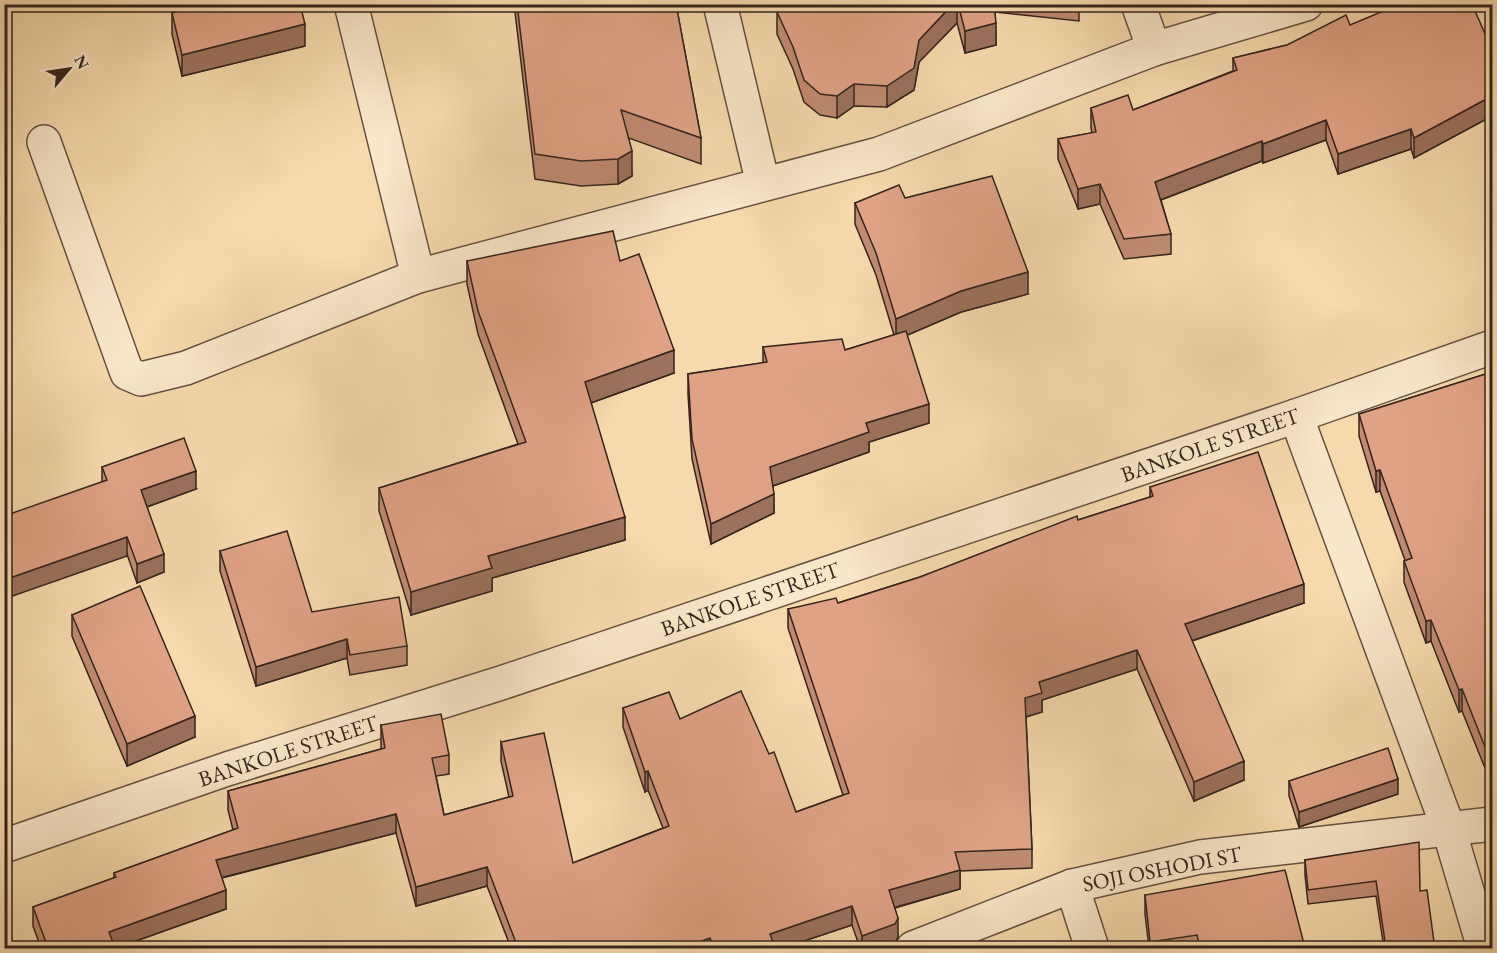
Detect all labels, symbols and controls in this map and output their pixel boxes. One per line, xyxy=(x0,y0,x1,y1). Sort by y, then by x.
north arrow xyxy=(39,39,99,99)
text: N xyxy=(69,51,94,73)
street label: BANKOLE STREET xyxy=(1117,401,1303,489)
street label: BANKOLE STREET xyxy=(657,555,843,643)
street label: BANKOLE STREET xyxy=(194,708,382,794)
street label: SOJI OSHODI ST xyxy=(1080,839,1244,899)

